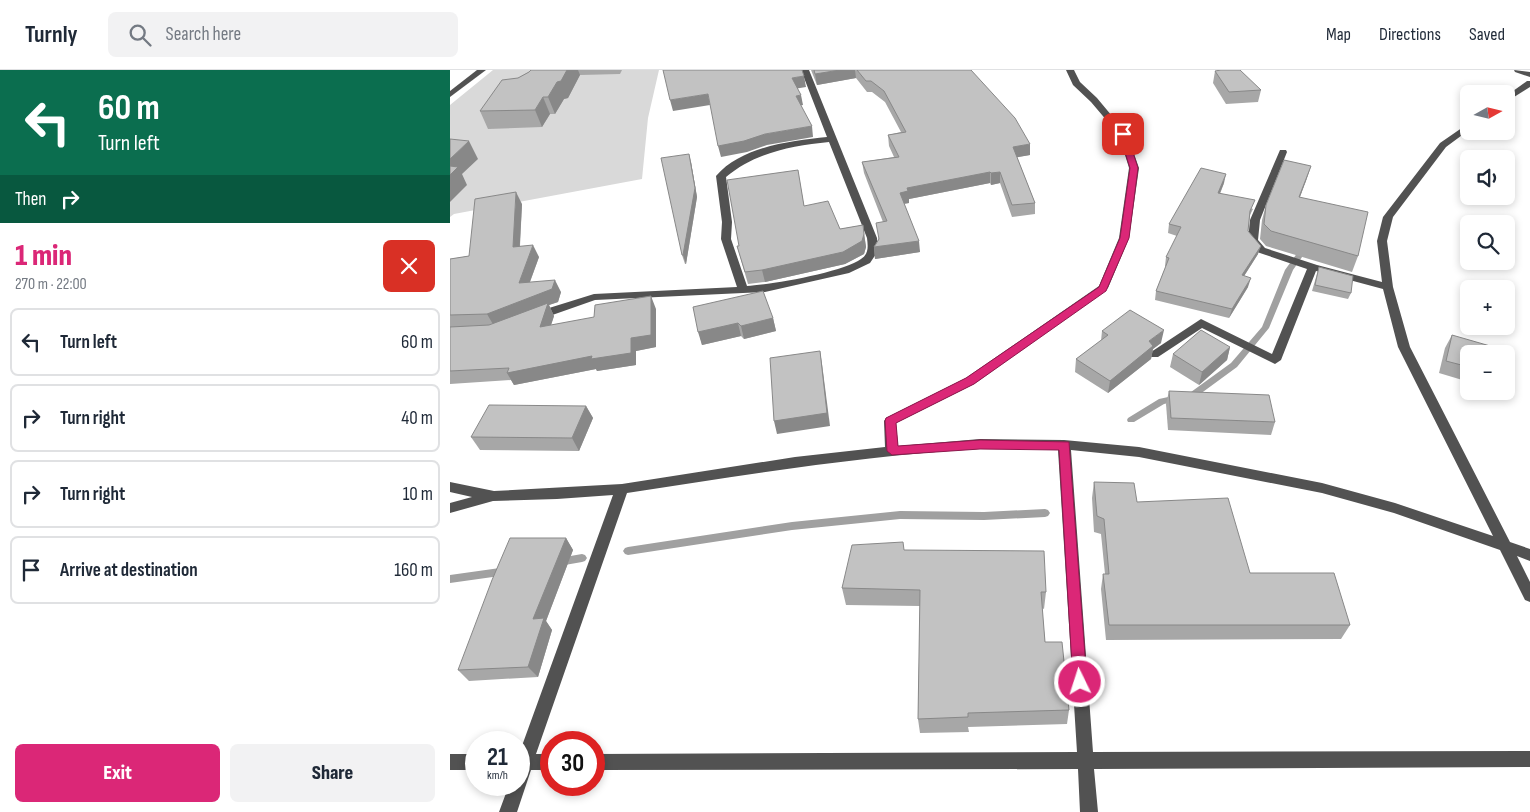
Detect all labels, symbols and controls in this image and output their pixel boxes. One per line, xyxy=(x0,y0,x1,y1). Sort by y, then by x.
search box xyxy=(108,12,458,57)
text: Turnly xyxy=(25,20,78,49)
icon: search xyxy=(126,21,154,49)
text: Search here xyxy=(166,23,241,46)
text: Map xyxy=(1326,24,1351,45)
text: Directions xyxy=(1379,24,1441,45)
text: Saved xyxy=(1469,24,1505,45)
north arrow xyxy=(1460,85,1515,140)
map controls xyxy=(1460,85,1515,400)
text: 60 m xyxy=(98,87,160,130)
icon: left xyxy=(15,90,80,155)
pin xyxy=(1102,113,1144,155)
icon: arrive xyxy=(1109,120,1137,148)
text: Turn left xyxy=(98,130,160,157)
button: sound xyxy=(1460,150,1515,205)
icon: right xyxy=(56,185,84,213)
text: Then xyxy=(15,188,46,211)
button: search xyxy=(1460,215,1515,270)
text: 1 min xyxy=(15,238,72,274)
button: close xyxy=(383,240,435,292)
text: 270 m · 22:00 xyxy=(15,275,87,294)
button: + xyxy=(1460,280,1515,335)
icon: left xyxy=(17,328,45,356)
text: Turn left xyxy=(60,331,117,354)
text: 60 m xyxy=(401,331,433,354)
button: − xyxy=(1460,345,1515,400)
icon: right xyxy=(17,404,45,432)
text: Turn right xyxy=(60,407,125,430)
text: 40 m xyxy=(401,407,433,430)
icon: right xyxy=(17,480,45,508)
text: Turn right xyxy=(60,483,125,506)
text: 10 m xyxy=(403,483,433,506)
icon: arrive xyxy=(17,556,45,584)
text: Arrive at destination xyxy=(60,559,198,582)
text: 160 m xyxy=(394,559,433,582)
position arrow xyxy=(1053,655,1105,707)
speed limit sign: 30 xyxy=(540,731,605,796)
text: 21 xyxy=(487,742,508,773)
button: Exit xyxy=(15,744,220,802)
button: Share xyxy=(230,744,435,802)
text: km/h xyxy=(487,768,508,783)

